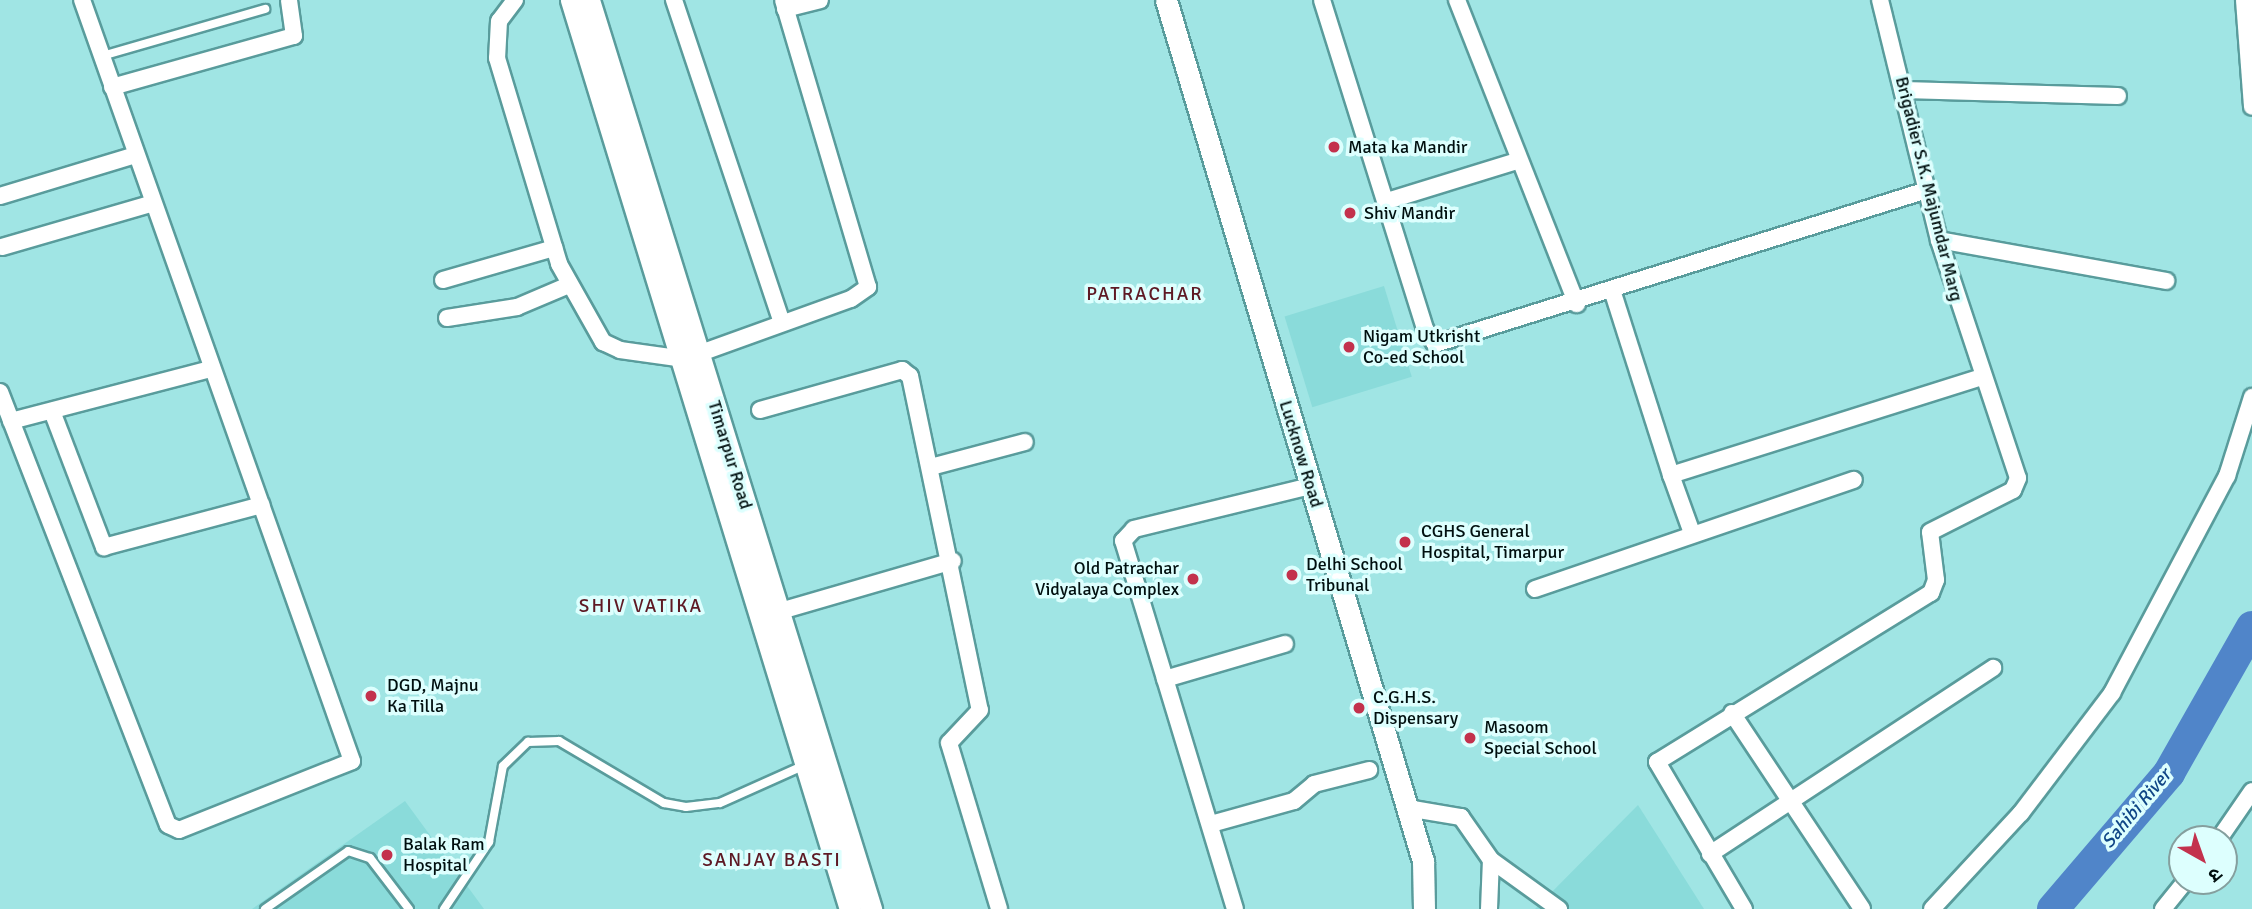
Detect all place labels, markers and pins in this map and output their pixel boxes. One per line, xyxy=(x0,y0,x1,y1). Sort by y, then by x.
place label: Mata ka Mandir xyxy=(1348,136,1467,158)
marker: Mata ka Mandir xyxy=(1326,139,1342,155)
place label: Shiv Mandir xyxy=(1364,202,1455,224)
marker: Shiv Mandir xyxy=(1342,205,1358,221)
place label: Nigam Utkrisht Co-ed School xyxy=(1363,326,1480,368)
marker: Nigam Utkrisht Co-ed School xyxy=(1341,339,1357,355)
place label: CGHS General Hospital, Timarpur xyxy=(1421,521,1564,564)
marker: CGHS General Hospital, Timarpur xyxy=(1395,532,1415,552)
place label: Delhi School Tribunal xyxy=(1306,554,1403,596)
place label: Old Patrachar Vidyalaya Complex xyxy=(1035,558,1179,600)
marker: Delhi School Tribunal xyxy=(1284,567,1300,583)
marker: Old Patrachar Vidyalaya Complex xyxy=(1185,571,1201,587)
place label: DGD, Majnu Ka Tilla xyxy=(387,675,479,718)
marker: DGD, Majnu Ka Tilla xyxy=(361,686,381,706)
place label: C.G.H.S. Dispensary xyxy=(1373,687,1458,730)
marker: C.G.H.S. Dispensary xyxy=(1351,700,1367,716)
place label: Masoom Special School xyxy=(1484,717,1597,760)
marker: Masoom Special School xyxy=(1462,730,1478,746)
place label: Balak Ram Hospital xyxy=(403,834,485,876)
marker: Balak Ram Hospital xyxy=(377,845,397,865)

